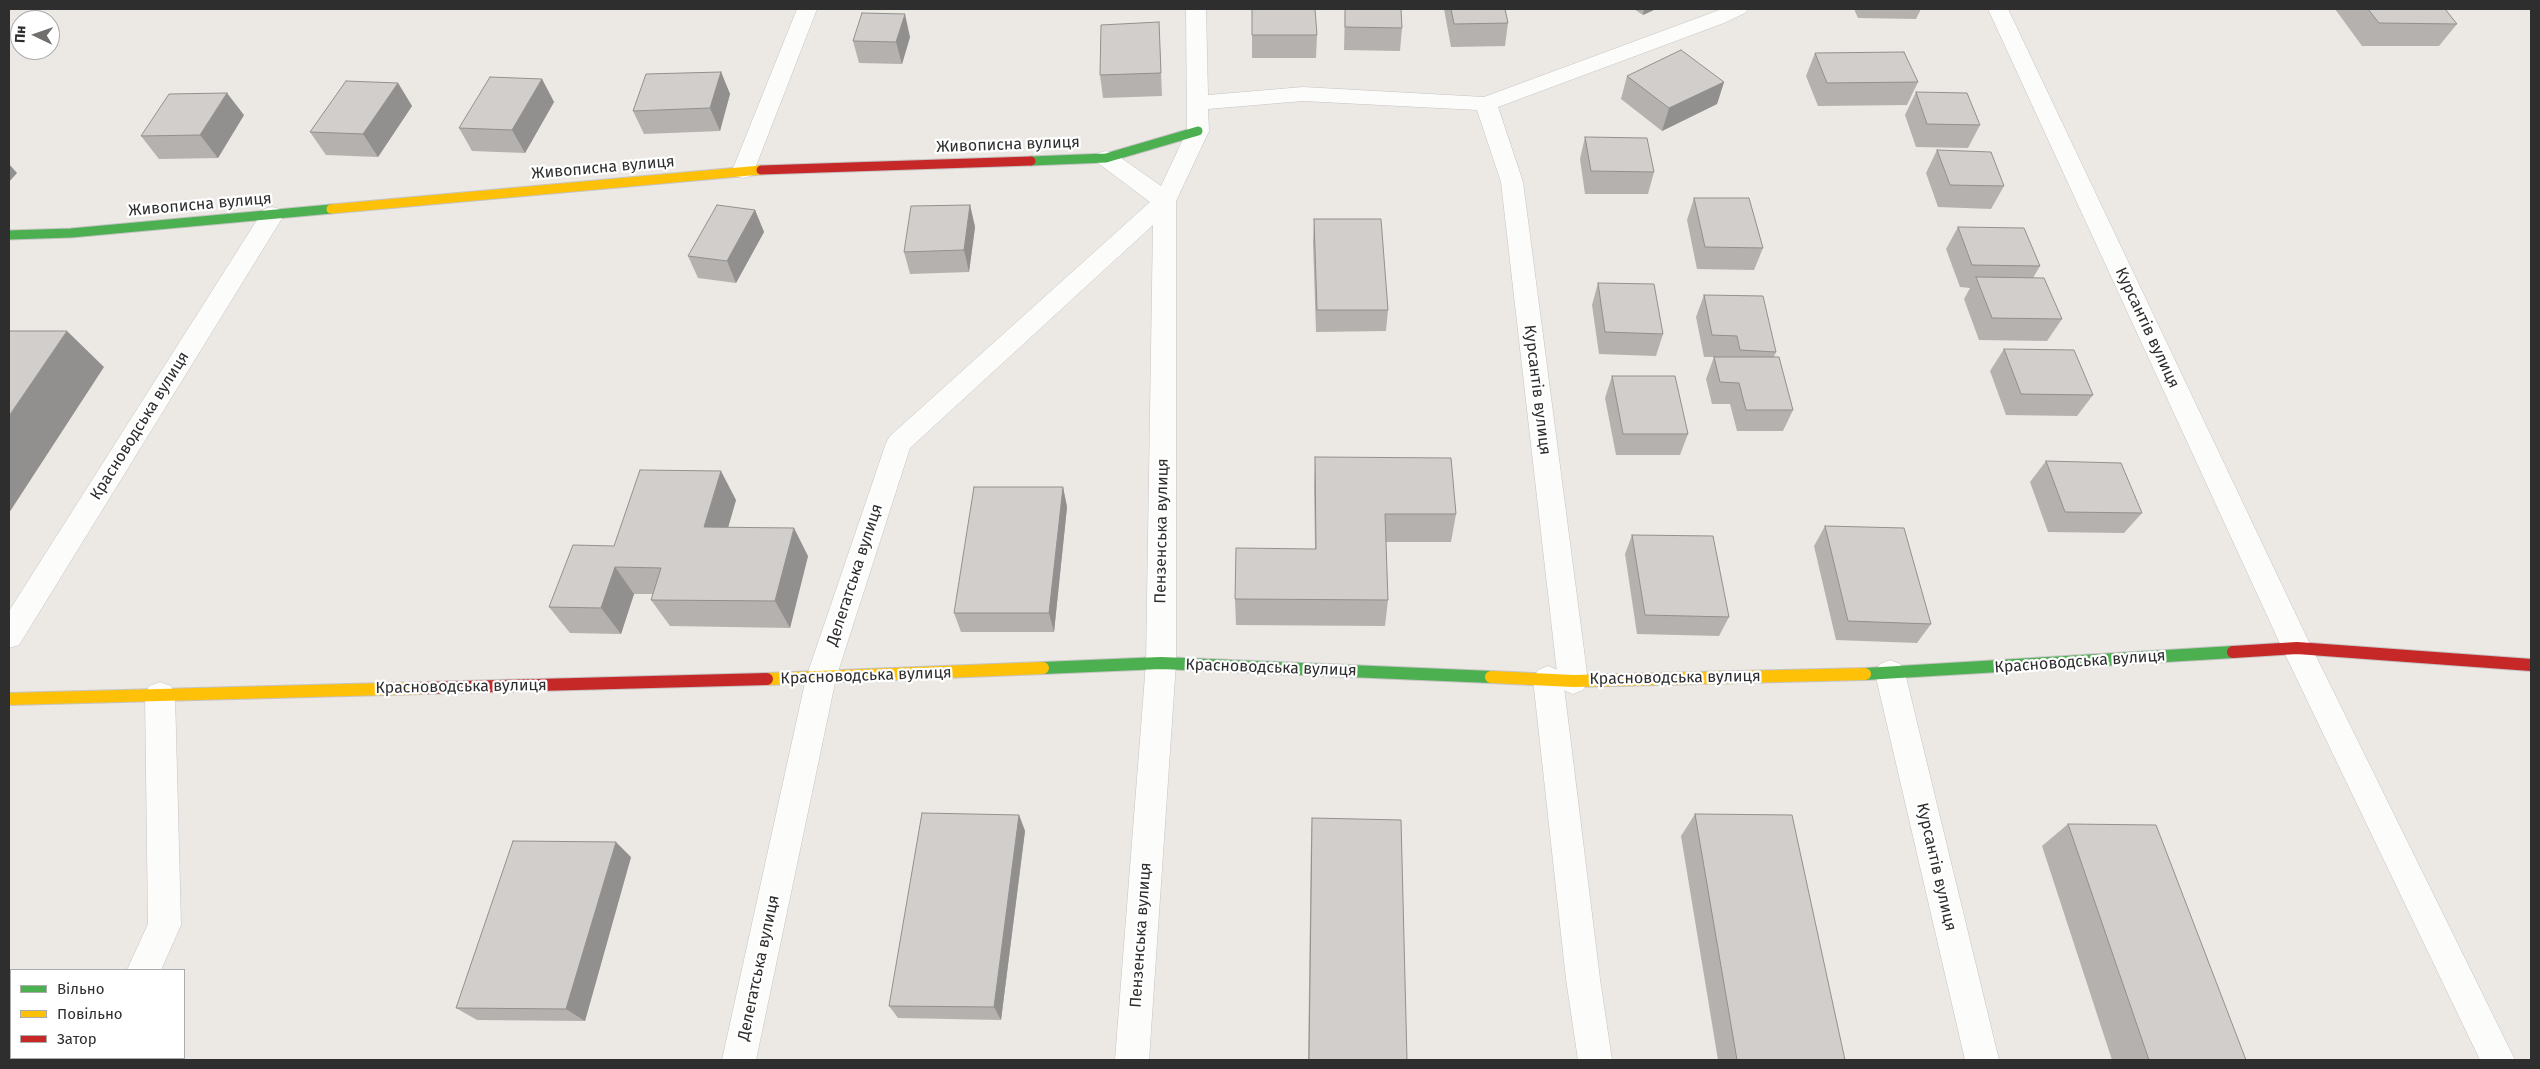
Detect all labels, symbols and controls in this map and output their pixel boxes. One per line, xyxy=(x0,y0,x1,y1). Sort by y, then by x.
north arrow xyxy=(10,10,60,60)
text: Пн xyxy=(12,25,29,43)
street label: Живописна вулиця xyxy=(936,133,1080,157)
street label: Живописна вулиця xyxy=(531,152,675,184)
street label: Живописна вулиця xyxy=(128,189,272,221)
street label: Курсантів вулиця xyxy=(2111,265,2183,391)
street label: Курсантів вулиця xyxy=(1520,324,1554,456)
street label: Красноводська вулиця xyxy=(86,348,194,504)
street label: Пензенська вулиця xyxy=(1151,458,1173,604)
street label: Делегатська вулиця xyxy=(823,502,887,648)
street label: Красноводська вулиця xyxy=(1994,646,2166,678)
street label: Красноводська вулиця xyxy=(1185,655,1357,681)
street label: Красноводська вулиця xyxy=(780,663,952,689)
street label: Красноводська вулиця xyxy=(1589,667,1761,689)
street label: Красноводська вулиця xyxy=(375,676,547,698)
street label: Курсантів вулиця xyxy=(1912,801,1960,933)
street label: Пензенська вулиця xyxy=(1126,862,1156,1008)
street label: Делегатська вулиця xyxy=(734,894,784,1042)
legend xyxy=(10,969,185,1059)
text: Вільно xyxy=(57,980,104,998)
text: Повільно xyxy=(57,1005,123,1023)
text: Затор xyxy=(57,1030,97,1048)

